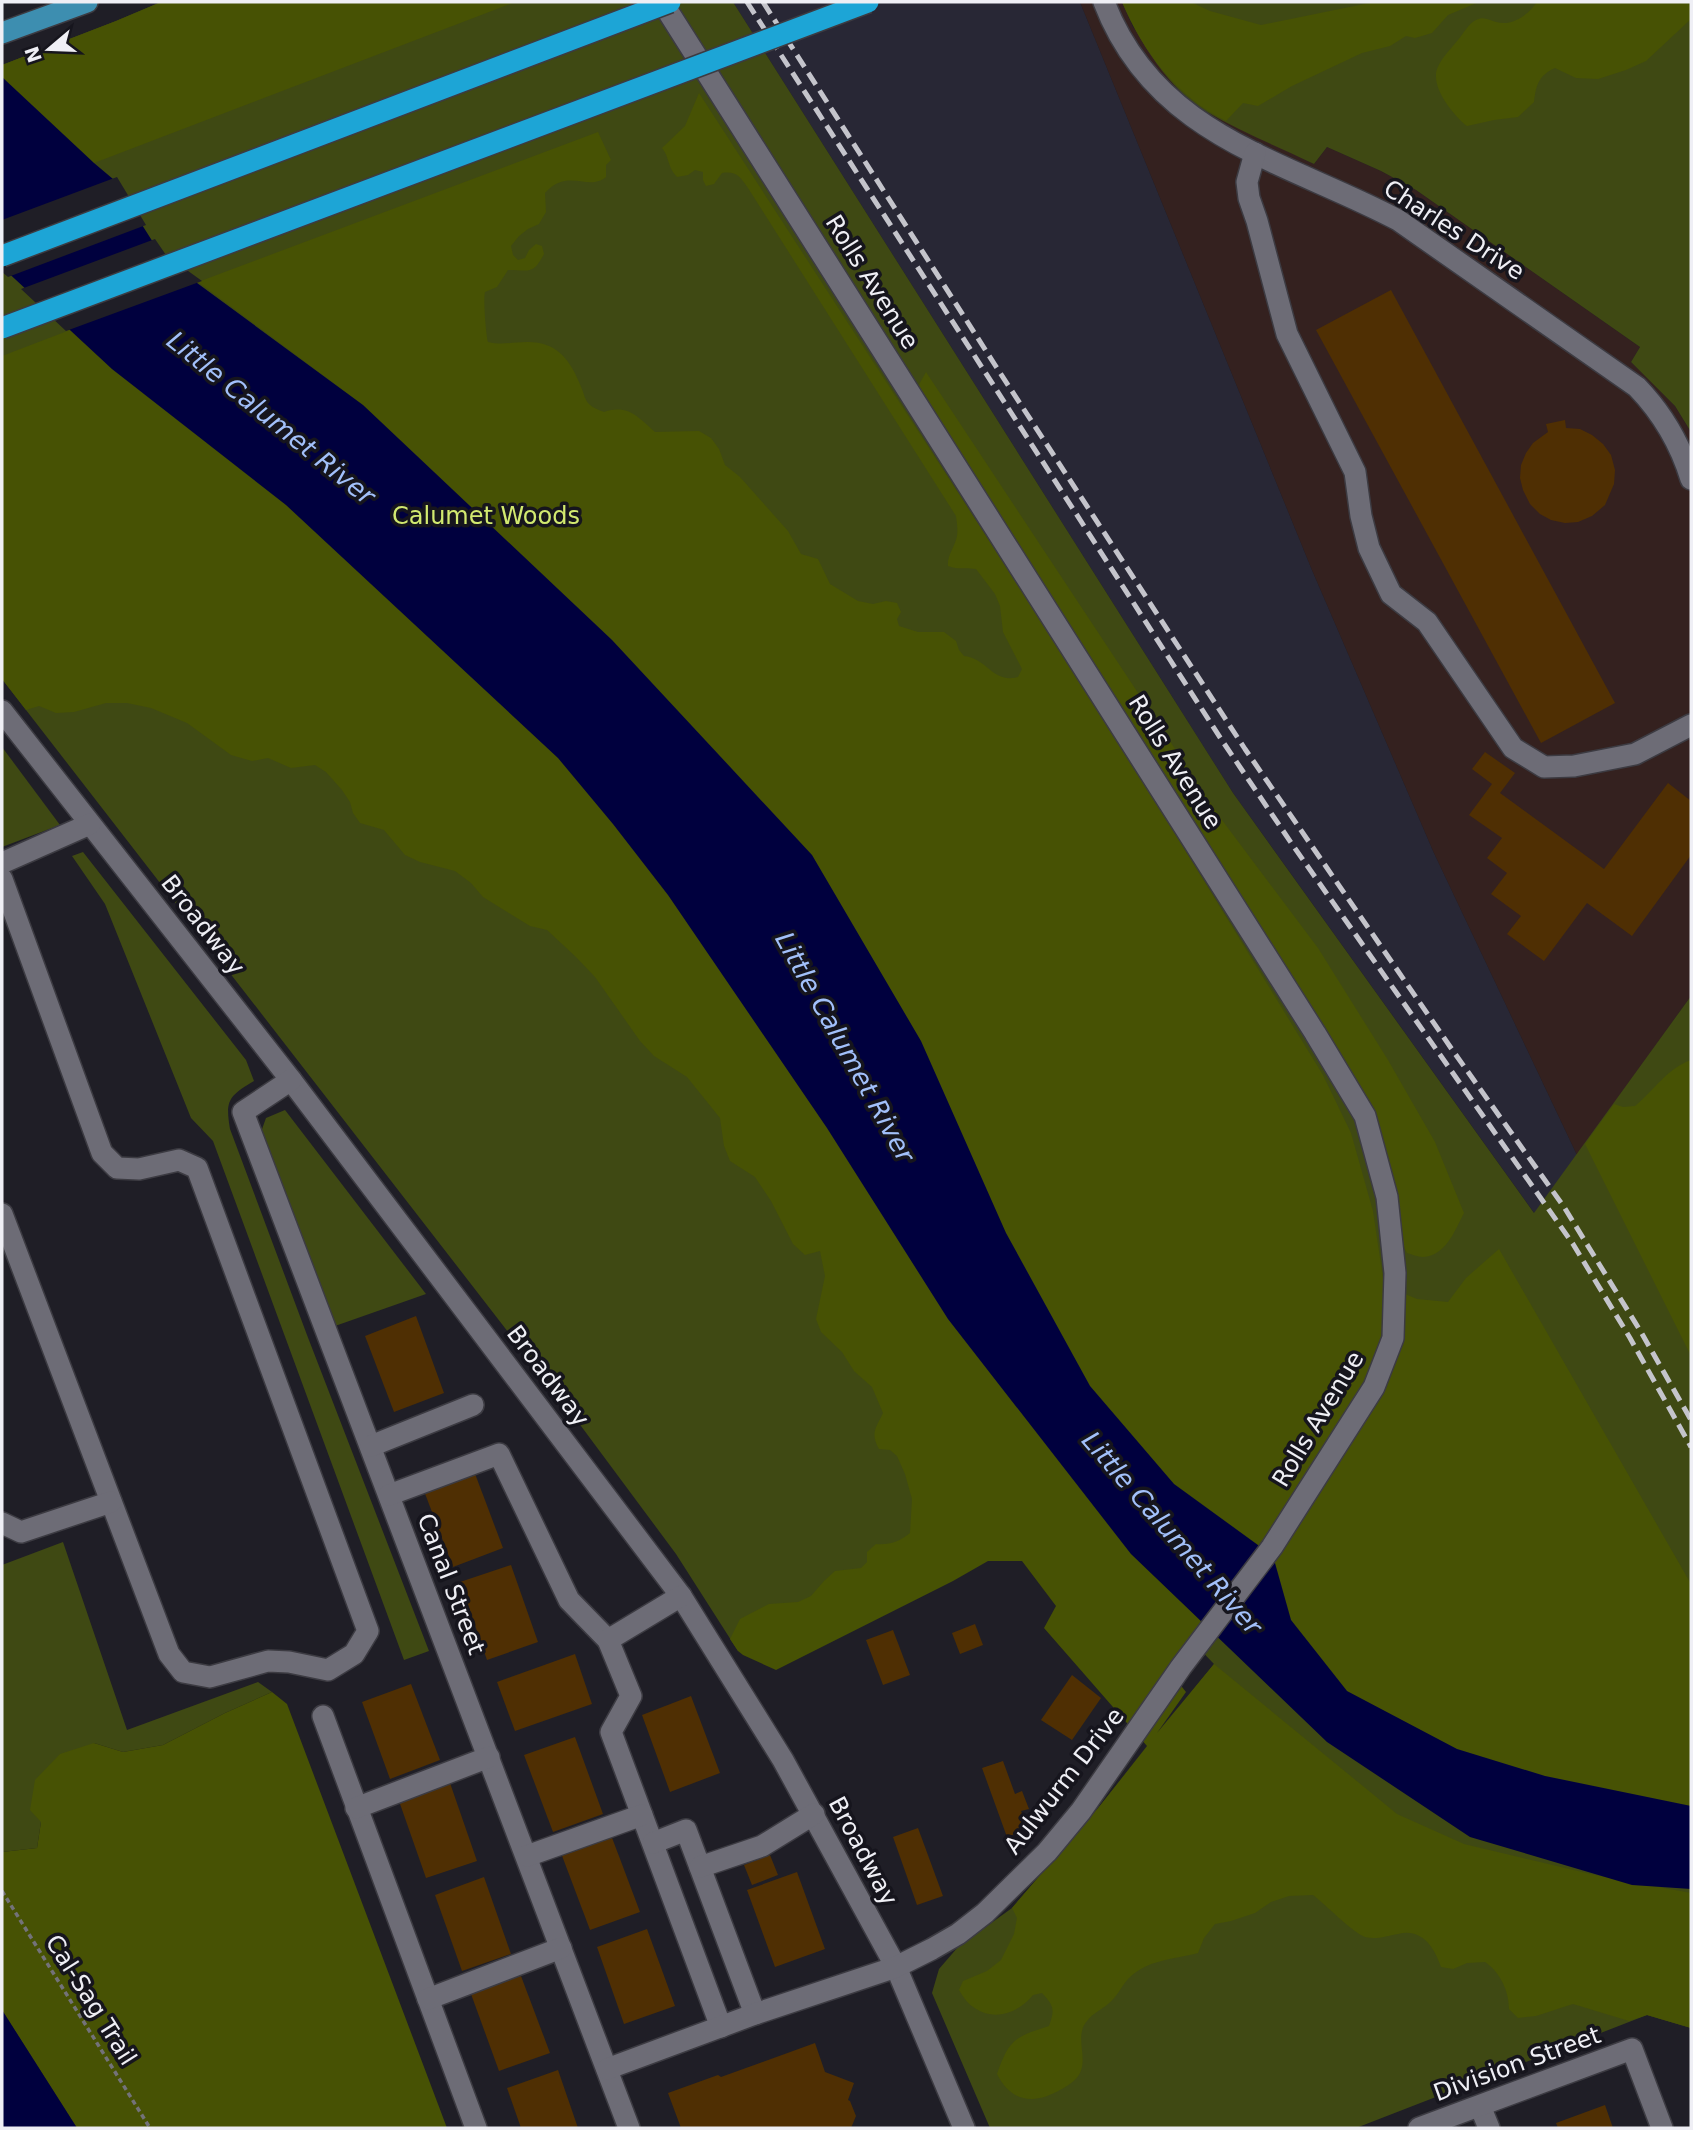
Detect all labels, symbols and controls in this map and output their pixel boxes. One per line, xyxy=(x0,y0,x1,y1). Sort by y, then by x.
north arrow xyxy=(14,14,84,84)
text: N xyxy=(20,43,46,66)
street label: Charles Drive xyxy=(1378,174,1530,286)
street label: Rolls Avenue xyxy=(820,210,924,354)
water label: Little Calumet River xyxy=(161,325,383,512)
park label: Calumet Woods xyxy=(392,502,580,530)
street label: Rolls Avenue xyxy=(1123,690,1227,834)
street label: Broadway xyxy=(155,870,251,980)
water label: Little Calumet River xyxy=(769,927,922,1169)
street label: Broadway xyxy=(501,1320,595,1432)
street label: Rolls Avenue xyxy=(1267,1346,1369,1492)
water label: Little Calumet River xyxy=(1076,1426,1270,1642)
street label: Canal Street xyxy=(411,1510,491,1658)
street label: Aulwurm Drive xyxy=(998,1702,1130,1860)
street label: Broadway xyxy=(823,1792,903,1910)
street label: Cal-Sag Trail xyxy=(40,1930,142,2070)
street label: Division Street xyxy=(1430,2021,1604,2107)

